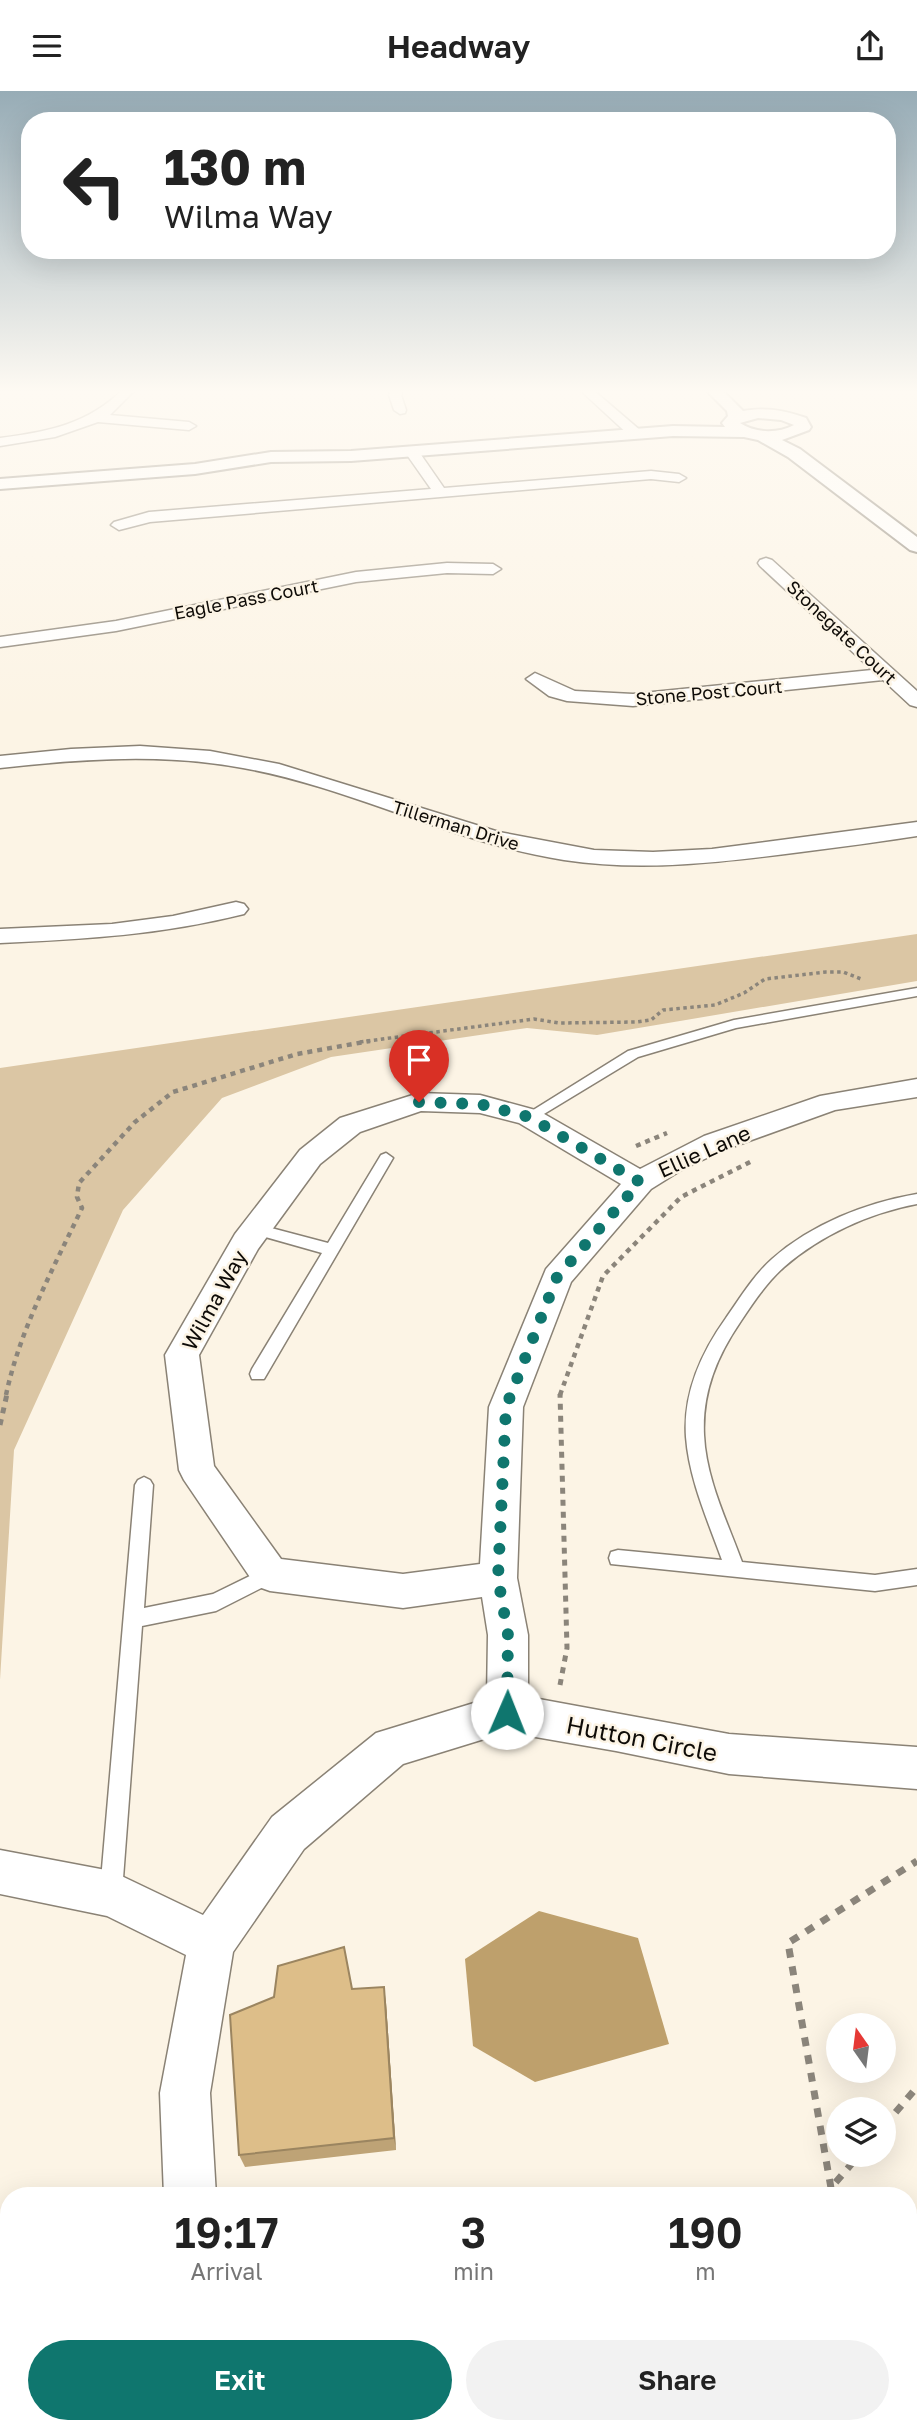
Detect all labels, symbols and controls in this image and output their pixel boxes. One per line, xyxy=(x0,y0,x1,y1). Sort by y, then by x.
icon: menu xyxy=(28,27,66,65)
text: Headway xyxy=(387,27,530,65)
icon: share xyxy=(851,27,889,65)
text: 130 m xyxy=(164,137,306,196)
icon: left xyxy=(49,140,140,231)
text: Wilma Way xyxy=(164,197,333,235)
street label: Eagle Pass Court xyxy=(172,574,320,624)
street label: Stonegate Court xyxy=(782,575,902,689)
street label: Stone Post Court xyxy=(635,675,783,709)
street label: Tillerman Drive xyxy=(390,795,522,855)
pin xyxy=(389,1030,449,1102)
icon: arrive xyxy=(400,1041,438,1079)
street label: Ellie Lane xyxy=(654,1119,754,1183)
street label: Wilma Way xyxy=(176,1245,252,1355)
position arrow xyxy=(470,1676,544,1750)
street label: Hutton Circle xyxy=(564,1709,720,1767)
north arrow xyxy=(826,2013,896,2083)
map controls xyxy=(826,2013,896,2167)
button: layers xyxy=(826,2097,896,2167)
text: 19:17 xyxy=(174,2207,279,2257)
text: 3 xyxy=(461,2207,486,2257)
text: 190 xyxy=(668,2207,743,2257)
text: Arrival xyxy=(191,2257,263,2285)
text: min xyxy=(453,2257,494,2285)
text: m xyxy=(695,2257,716,2285)
button: Exit xyxy=(28,2340,452,2420)
button: Share xyxy=(466,2340,889,2420)

